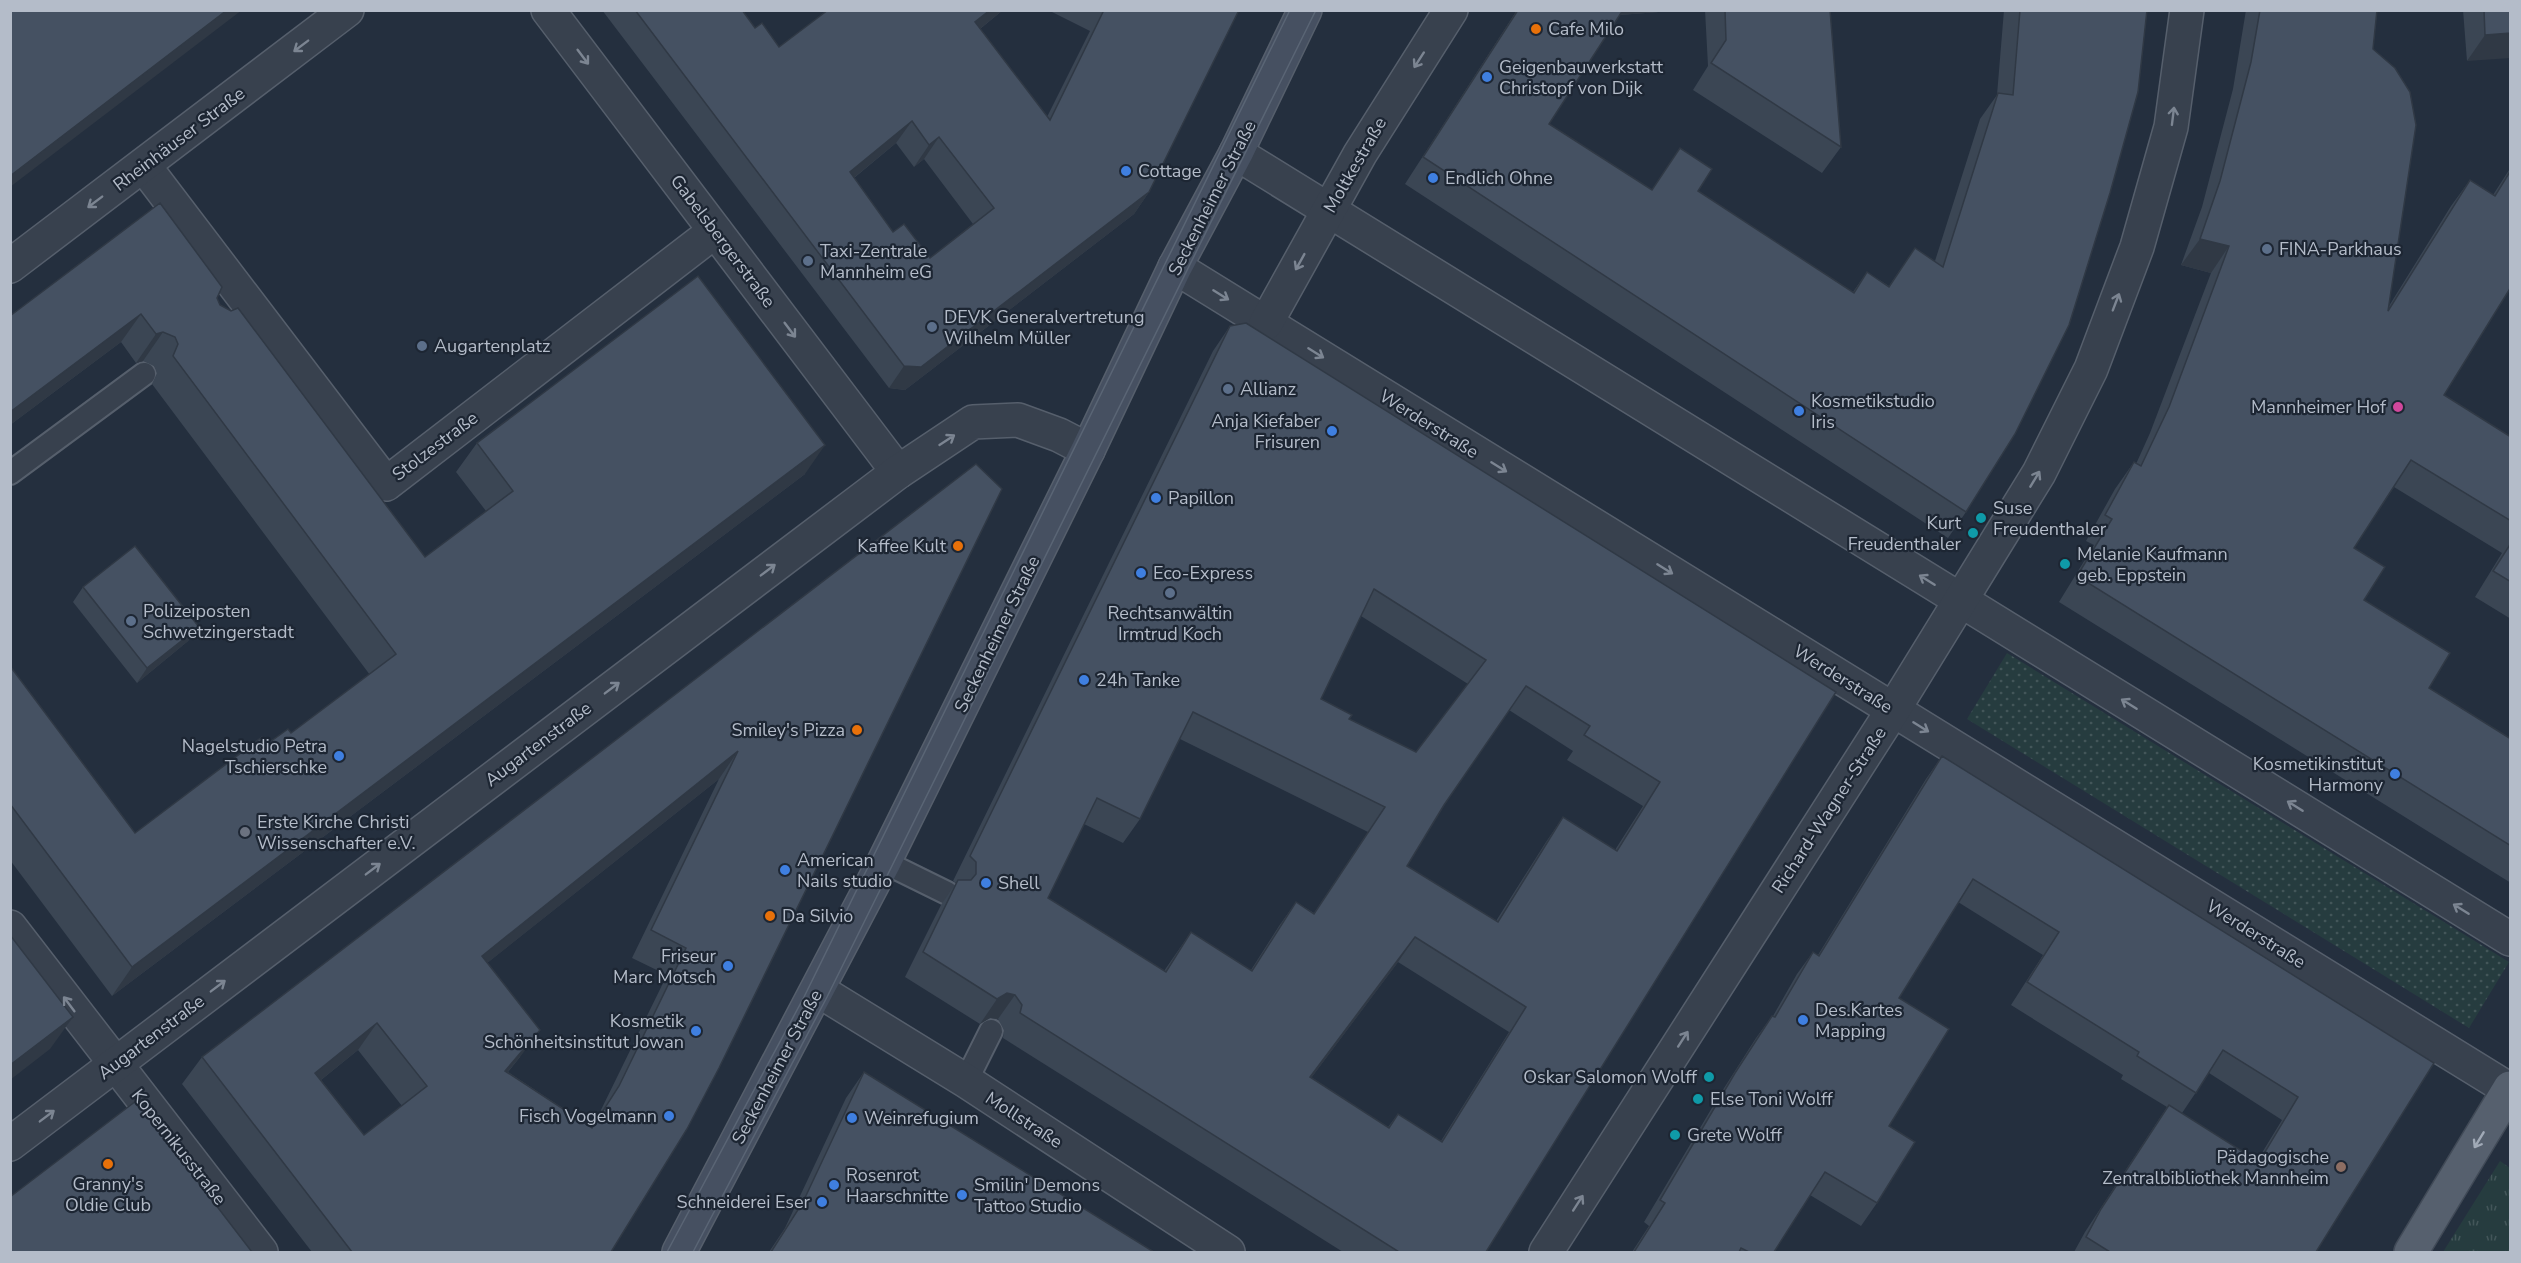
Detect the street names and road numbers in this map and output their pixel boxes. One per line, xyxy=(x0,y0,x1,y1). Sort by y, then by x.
street label: Rheinhäuser Straße xyxy=(108,81,250,197)
street label: Moltkestraße xyxy=(1318,113,1392,217)
street label: Seckenheimer Straße xyxy=(1162,116,1262,280)
street label: Gabelsbergerstraße xyxy=(665,170,781,312)
street label: Werderstraße xyxy=(1375,384,1483,464)
street label: Stolzestraße xyxy=(387,406,483,486)
street label: Seckenheimer Straße xyxy=(949,552,1045,716)
street label: Werderstraße xyxy=(1789,639,1897,719)
street label: Augartenstraße xyxy=(480,696,596,792)
street label: Richard-Wagner-Straße xyxy=(1766,722,1892,898)
street label: Werderstraße xyxy=(2202,894,2310,974)
street label: Seckenheimer Straße xyxy=(726,986,828,1148)
street label: Augartenstraße xyxy=(93,989,209,1085)
street label: Kopernikusstraße xyxy=(126,1084,232,1210)
street label: Mollstraße xyxy=(981,1086,1067,1154)

